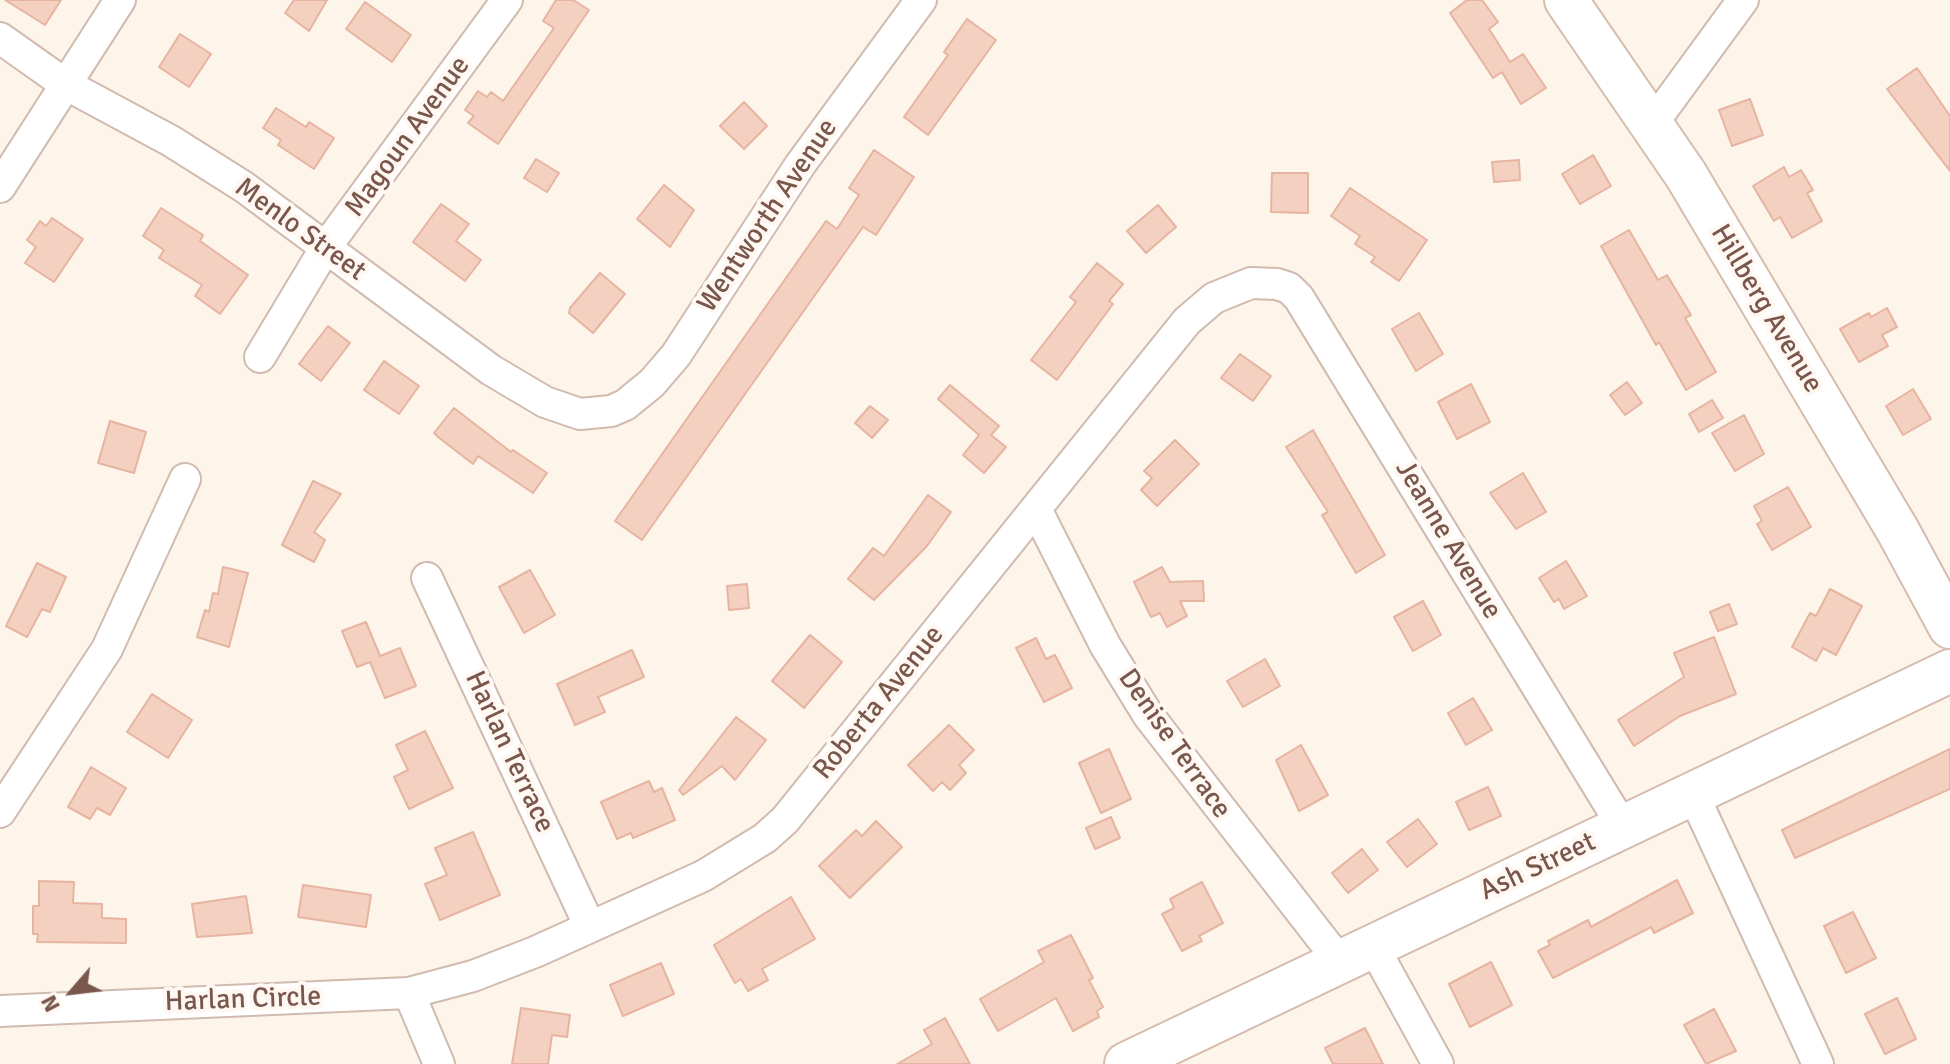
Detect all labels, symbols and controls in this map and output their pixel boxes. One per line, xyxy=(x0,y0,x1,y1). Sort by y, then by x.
street label: Magoun Avenue xyxy=(338,50,478,224)
street label: Wentworth Avenue xyxy=(691,113,845,319)
street label: Menlo Street xyxy=(228,171,372,289)
street label: Hillberg Avenue xyxy=(1703,219,1829,399)
street label: Jeanne Avenue xyxy=(1387,455,1509,625)
street label: Roberta Avenue xyxy=(807,619,951,787)
street label: Denise Terrace xyxy=(1110,663,1238,825)
street label: Harlan Terrace xyxy=(457,666,561,838)
street label: Ash Street xyxy=(1475,826,1601,908)
north arrow xyxy=(32,952,112,1032)
street label: Harlan Circle xyxy=(164,980,322,1020)
text: N xyxy=(35,990,66,1017)

